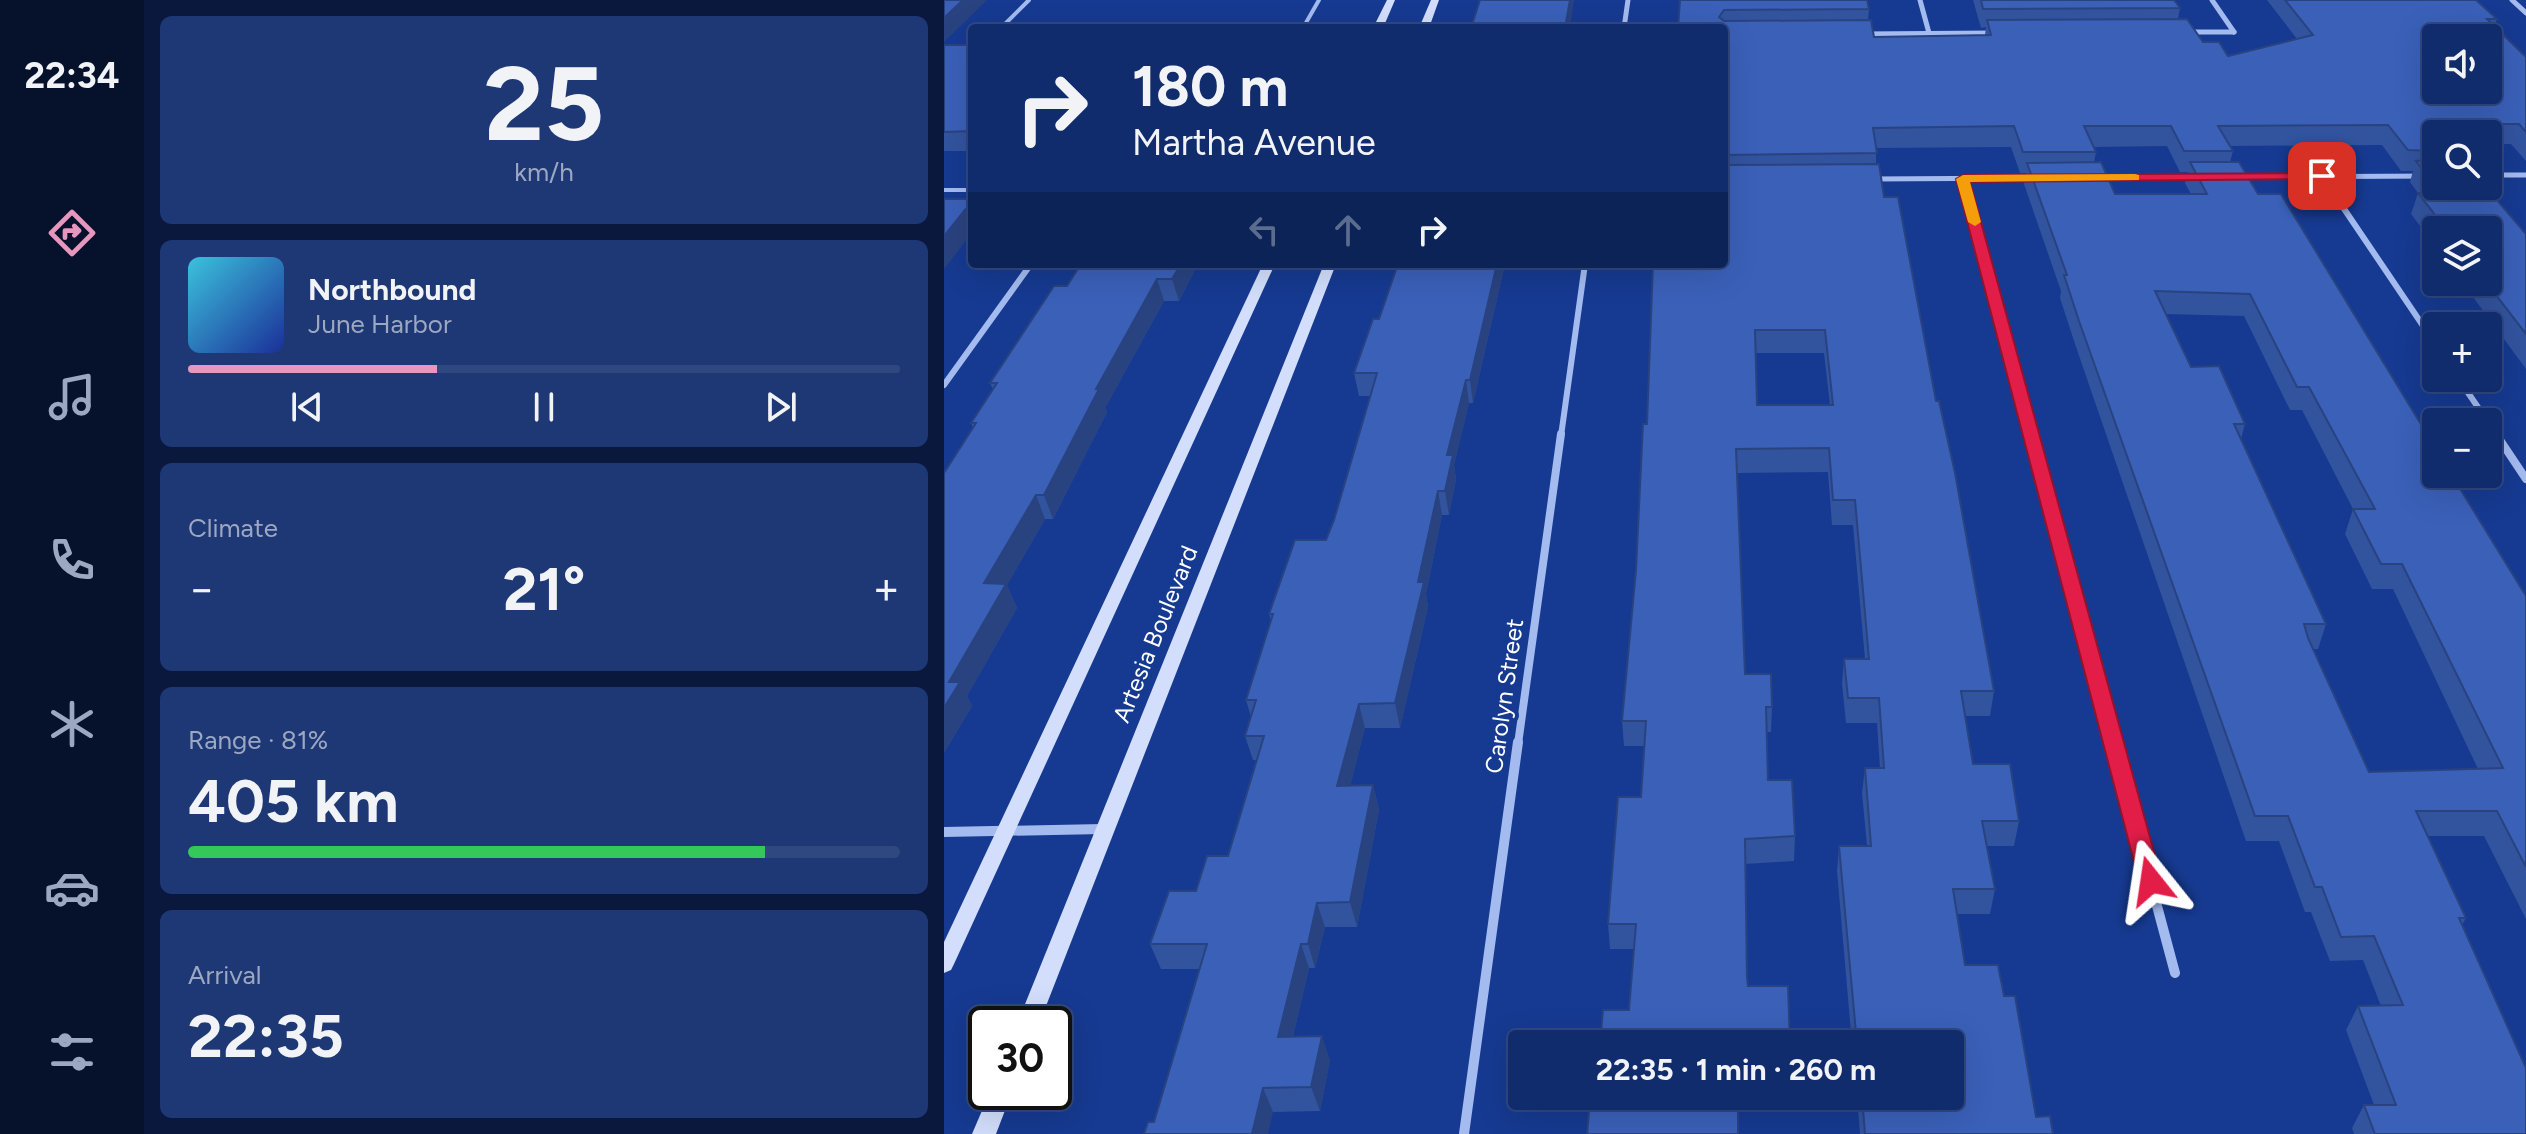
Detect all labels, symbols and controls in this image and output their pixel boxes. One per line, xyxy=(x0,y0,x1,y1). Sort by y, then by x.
map controls xyxy=(2422,24,2502,488)
button: sound xyxy=(2422,24,2502,104)
text: 25 xyxy=(484,41,604,166)
text: 180 m xyxy=(1132,53,1288,120)
text: 22:34 xyxy=(24,54,120,97)
icon: right xyxy=(1000,56,1104,160)
button: search xyxy=(2422,120,2502,200)
text: Martha Avenue xyxy=(1132,121,1376,164)
pin xyxy=(2288,142,2356,210)
icon: arrive xyxy=(2300,154,2344,198)
text: km/h xyxy=(514,156,574,188)
icon: directions xyxy=(44,205,100,261)
icon: left xyxy=(1242,208,1286,252)
icon: ahead xyxy=(1326,208,1370,252)
icon: right xyxy=(1410,208,1454,252)
button: layers xyxy=(2422,216,2502,296)
text: Northbound xyxy=(308,271,476,308)
text: June Harbor xyxy=(308,308,452,340)
button: + xyxy=(2422,312,2502,392)
icon: music xyxy=(44,369,100,425)
icon: previous xyxy=(285,385,329,429)
icon: pause xyxy=(522,385,566,429)
icon: next xyxy=(759,385,803,429)
button: − xyxy=(2422,408,2502,488)
text: Climate xyxy=(188,512,278,544)
icon: phone xyxy=(44,532,100,588)
street label: Artesia Boulevard xyxy=(1106,541,1204,727)
text: 21° xyxy=(503,553,585,625)
text: − xyxy=(188,562,215,615)
text: + xyxy=(873,562,900,615)
street label: Carolyn Street xyxy=(1479,617,1529,775)
icon: climate xyxy=(44,696,100,752)
text: Range · 81% xyxy=(188,724,328,756)
text: 405 km xyxy=(188,765,399,837)
position arrow xyxy=(2109,839,2193,923)
icon: car xyxy=(44,860,100,916)
text: Arrival xyxy=(188,959,261,991)
text: 22:35 xyxy=(188,1000,344,1072)
speed limit sign: 30 xyxy=(968,1006,1072,1110)
icon: filters xyxy=(44,1024,100,1080)
text: 22:35 · 1 min · 260 m xyxy=(1596,1051,1876,1088)

